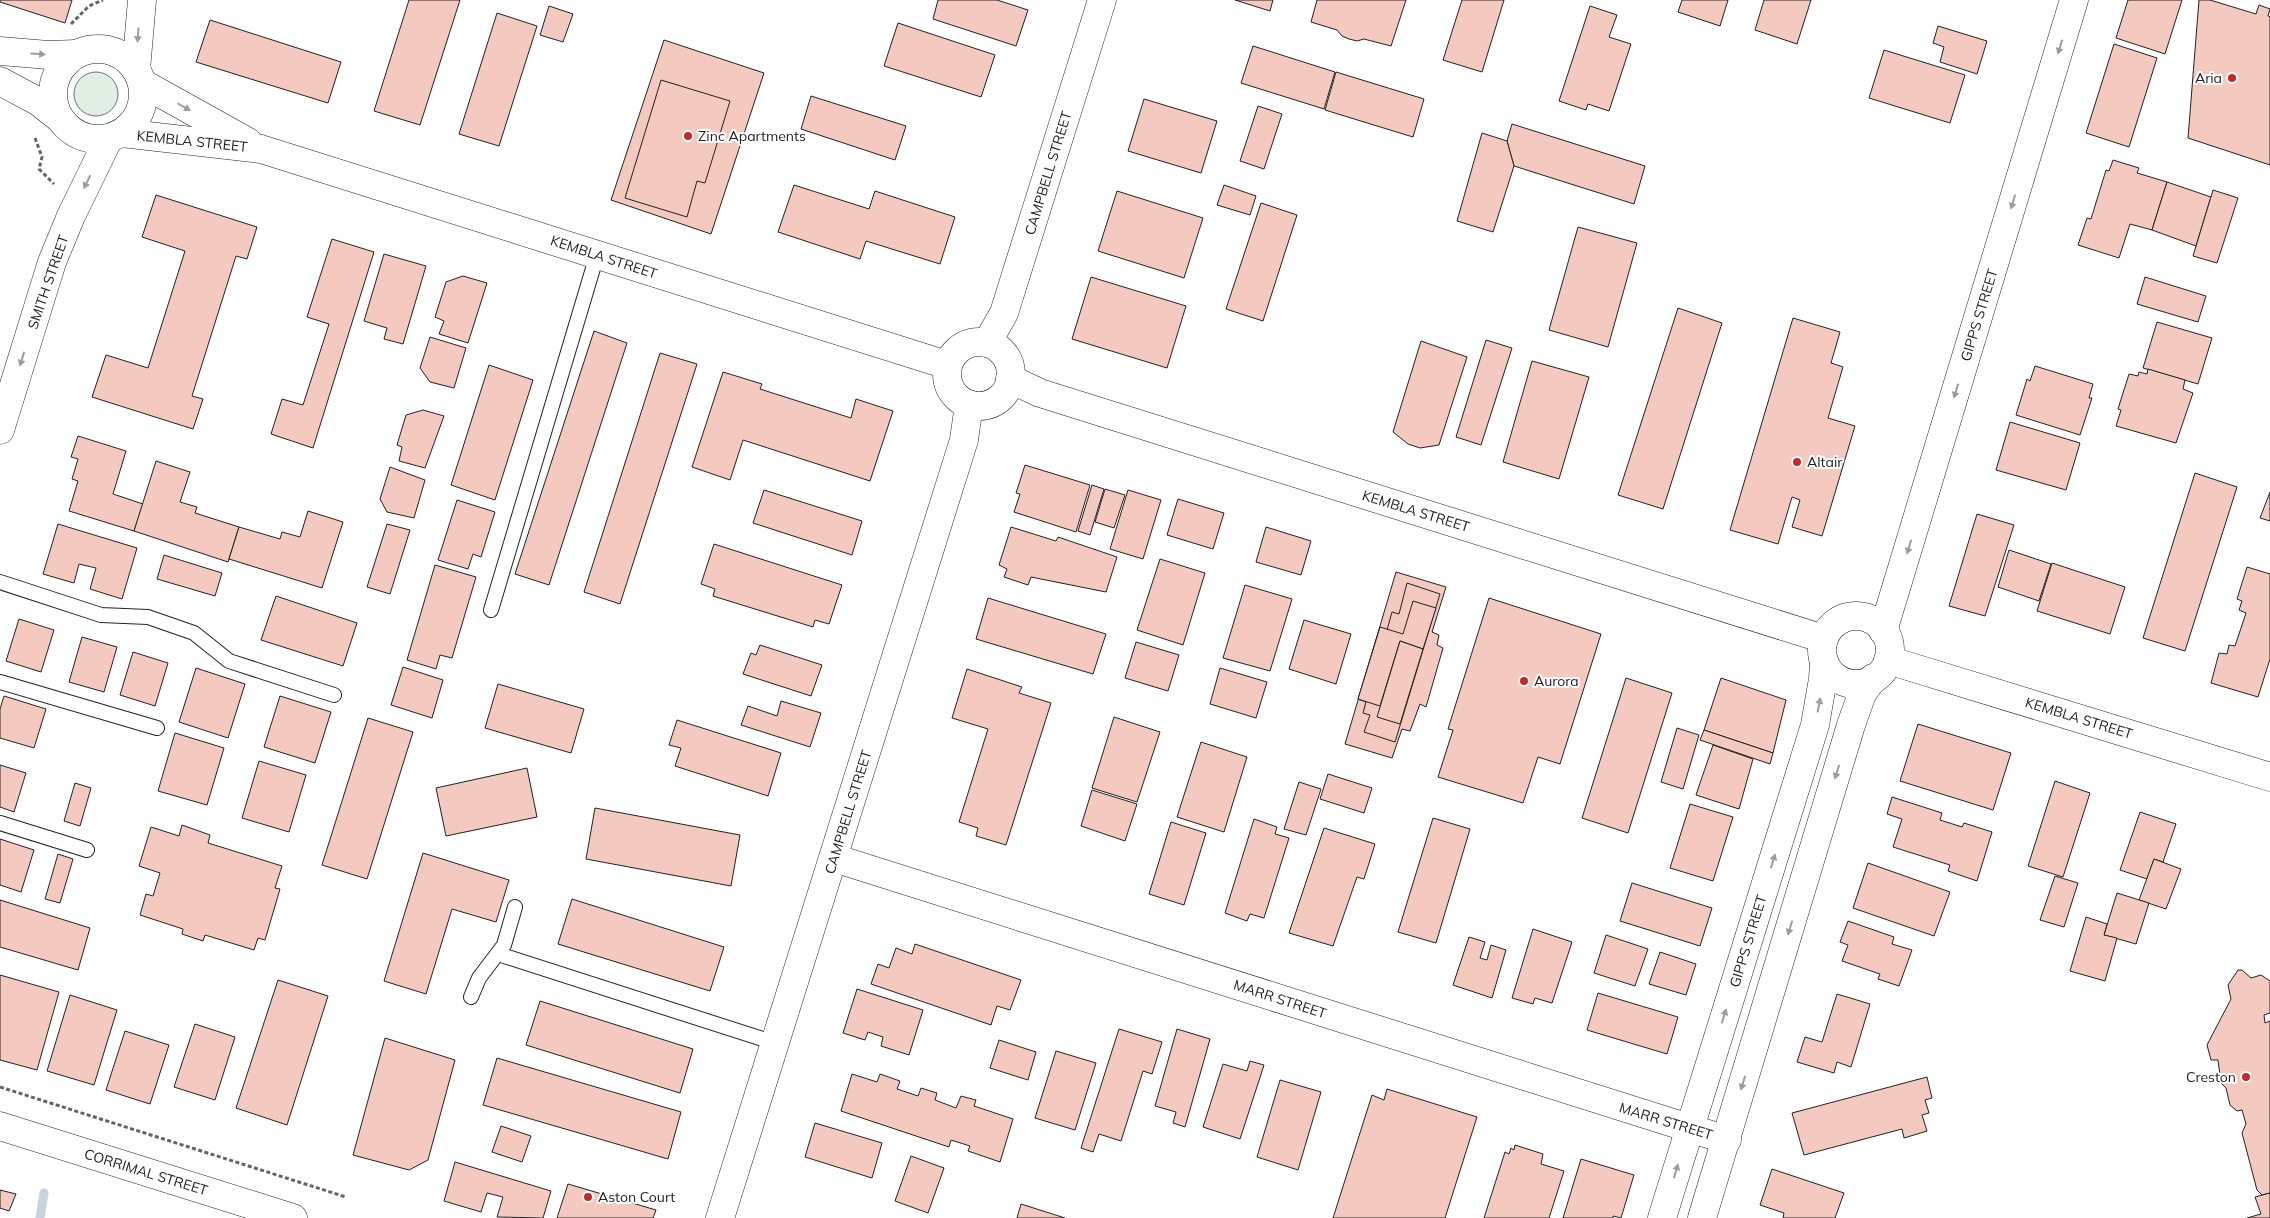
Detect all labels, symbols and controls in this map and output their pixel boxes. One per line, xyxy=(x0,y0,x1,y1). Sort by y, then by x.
one-way arrow xyxy=(134,27,142,43)
one-way arrow xyxy=(2056,39,2063,54)
one-way arrow xyxy=(30,50,46,58)
place label: Aria xyxy=(2195,69,2222,87)
marker: Aria xyxy=(2226,72,2238,84)
one-way arrow xyxy=(178,102,191,111)
street label: CAMPBELL STREET xyxy=(1021,108,1076,237)
street label: KEMBLA STREET xyxy=(136,126,249,156)
place label: Zinc Apartments xyxy=(698,127,806,145)
marker: Zinc Apartments xyxy=(682,130,694,142)
one-way arrow xyxy=(83,175,91,189)
one-way arrow xyxy=(2008,195,2016,210)
street label: KEMBLA STREET xyxy=(548,231,660,283)
street label: SMITH STREET xyxy=(23,232,73,332)
street label: GIPPS STREET xyxy=(1956,266,2002,363)
one-way arrow xyxy=(18,352,26,367)
one-way arrow xyxy=(1951,384,1959,399)
place label: Altair xyxy=(1807,453,1843,471)
marker: Altair xyxy=(1791,456,1803,468)
street label: KEMBLA STREET xyxy=(1360,486,1472,536)
one-way arrow xyxy=(1904,539,1912,554)
place label: Aurora xyxy=(1534,672,1579,690)
marker: Aurora xyxy=(1518,675,1530,687)
street label: KEMBLA STREET xyxy=(2023,693,2135,743)
one-way arrow xyxy=(1815,698,1823,713)
street label: CAMPBELL STREET xyxy=(821,747,876,876)
one-way arrow xyxy=(1832,765,1840,780)
one-way arrow xyxy=(1769,853,1777,868)
street label: GIPPS STREET xyxy=(1725,892,1771,989)
one-way arrow xyxy=(1786,920,1794,935)
street label: MARR STREET xyxy=(1231,975,1329,1023)
one-way arrow xyxy=(1721,1009,1729,1024)
place label: Creston xyxy=(2186,1068,2236,1086)
marker: Creston xyxy=(2240,1071,2252,1083)
one-way arrow xyxy=(1739,1076,1747,1091)
street label: MARR STREET xyxy=(1617,1098,1715,1144)
street label: CORRIMAL STREET xyxy=(82,1145,210,1199)
one-way arrow xyxy=(1673,1164,1680,1179)
place label: Aston Court xyxy=(598,1188,675,1206)
marker: Aston Court xyxy=(582,1191,594,1203)

